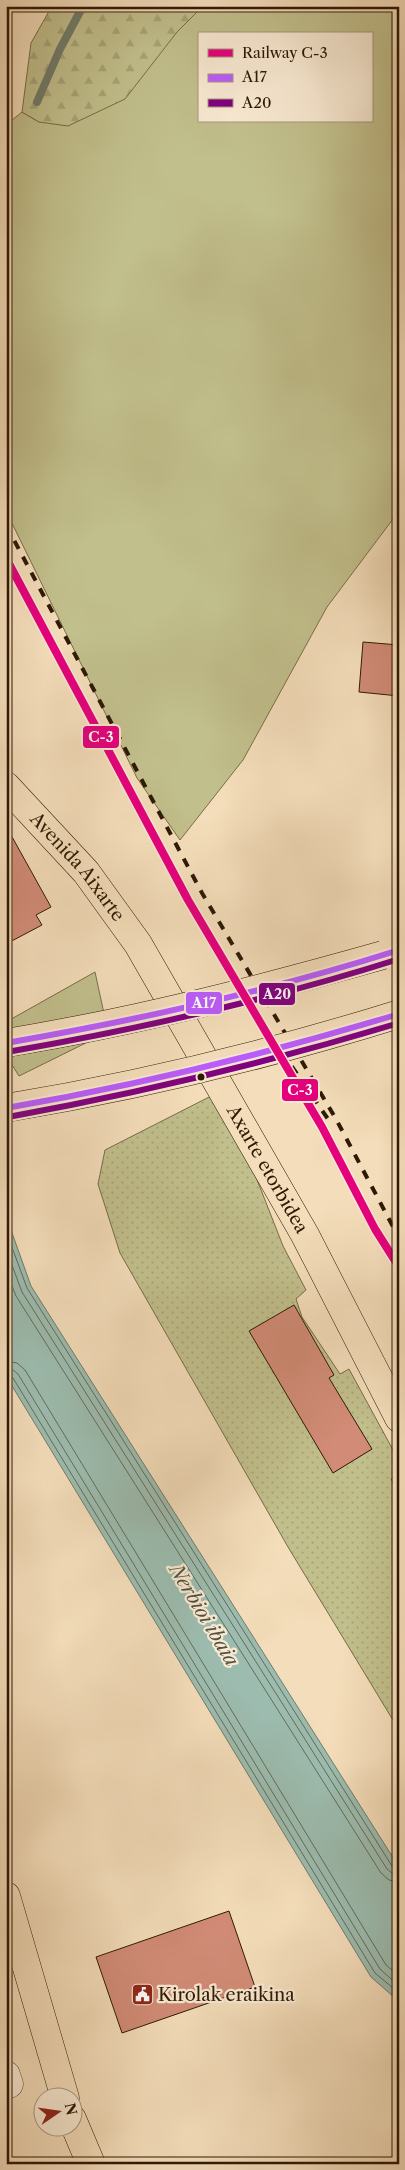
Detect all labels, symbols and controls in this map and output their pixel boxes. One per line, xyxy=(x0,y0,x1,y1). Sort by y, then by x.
legend xyxy=(198,32,372,122)
text: Railway C-3 xyxy=(242,43,328,62)
text: A17 xyxy=(241,67,268,86)
text: A20 xyxy=(241,93,272,112)
line badge: C-3 xyxy=(82,725,120,749)
text: C-3 xyxy=(88,728,114,746)
street label: Avenida Aixarte xyxy=(25,807,129,926)
line badge: A20 xyxy=(258,982,296,1006)
text: A20 xyxy=(262,985,291,1003)
line badge: A17 xyxy=(185,991,223,1015)
text: A17 xyxy=(191,994,217,1012)
unlabelled marker xyxy=(196,1072,206,1082)
line badge: C-3 xyxy=(281,1078,319,1102)
text: C-3 xyxy=(287,1081,313,1099)
street label: Axarte etorbidea xyxy=(221,1100,313,1238)
water label: Nerbioi ibaia xyxy=(163,1558,244,1671)
public building icon: Kirolak eraikina xyxy=(130,1983,154,2007)
place label: Kirolak eraikina xyxy=(158,1984,295,2006)
north arrow xyxy=(32,2088,82,2138)
text: N xyxy=(61,2101,81,2117)

